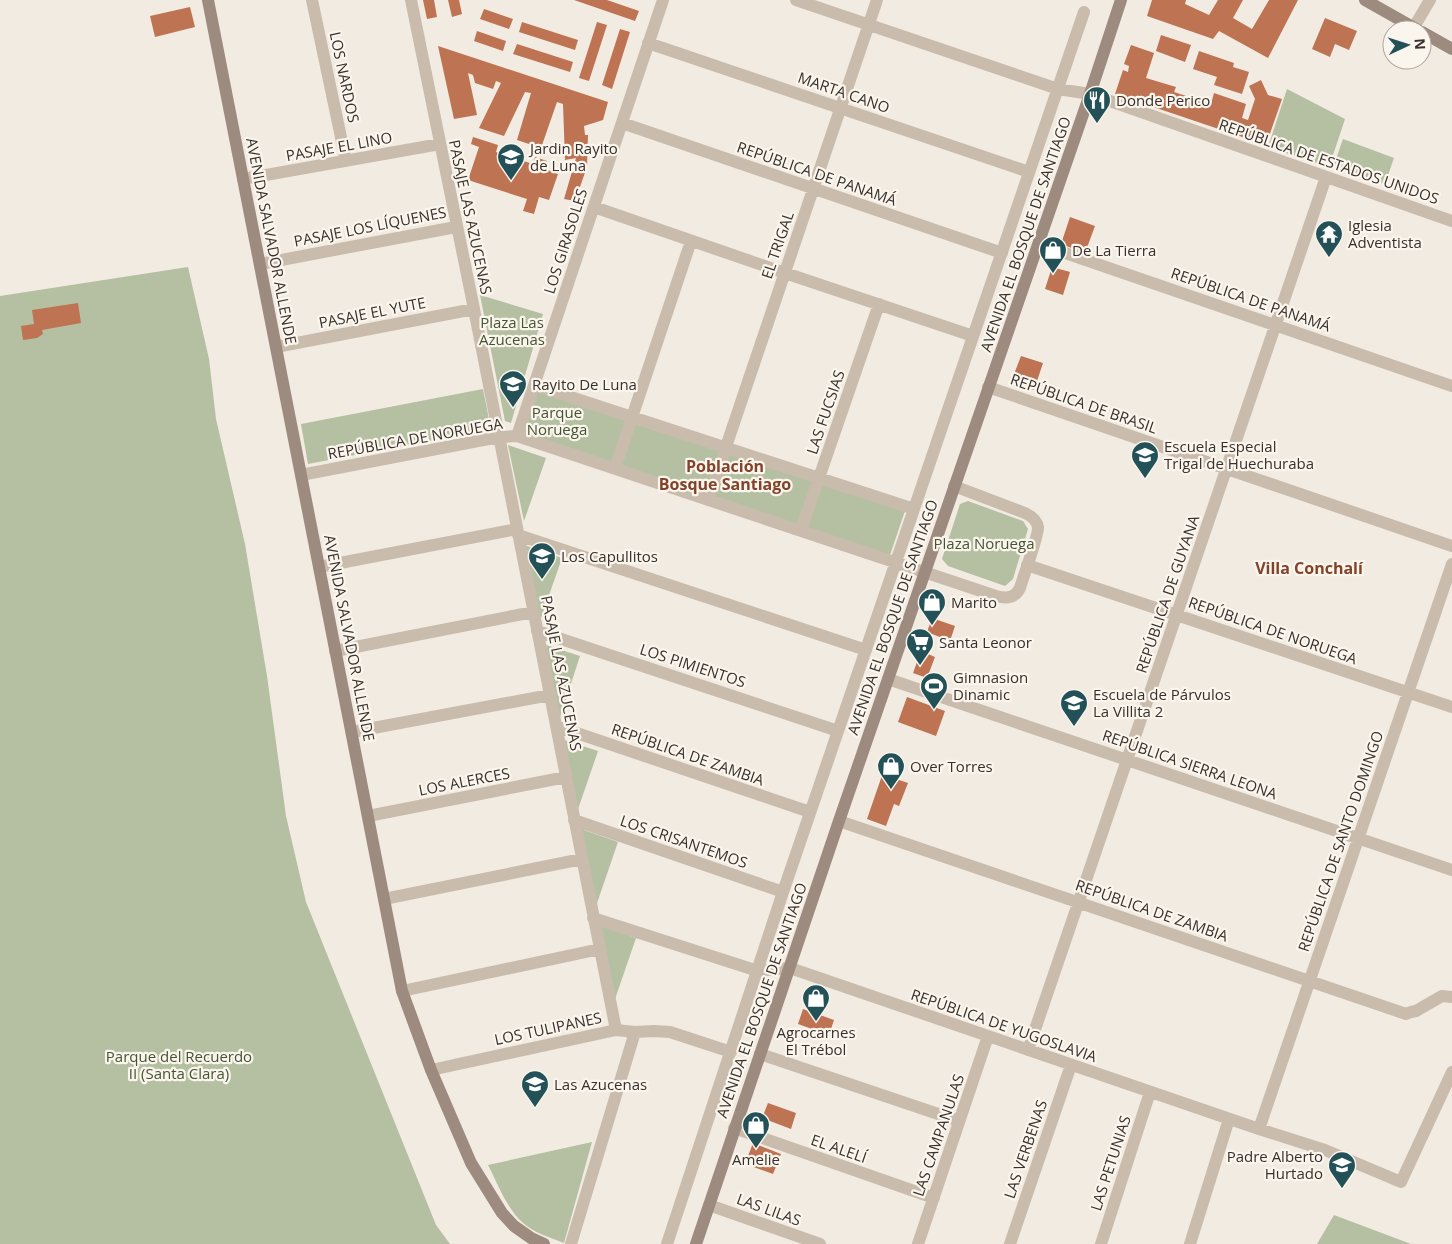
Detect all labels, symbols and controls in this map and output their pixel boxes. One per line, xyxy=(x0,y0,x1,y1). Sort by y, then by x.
north arrow xyxy=(1382,20,1432,70)
street label: LOS NARDOS xyxy=(326,30,364,124)
text: N xyxy=(1411,38,1430,50)
street label: MARTA CANO xyxy=(795,67,893,117)
restaurant icon: Donde Perico xyxy=(1082,85,1112,124)
place label: Donde Perico xyxy=(1116,90,1210,110)
street label: AVENIDA EL BOSQUE DE SANTIAGO xyxy=(975,114,1075,354)
street label: REPÚBLICA DE ESTADOS UNIDOS xyxy=(1216,114,1442,208)
street label: PASAJE EL LINO xyxy=(284,127,394,165)
street label: AVENIDA SALVADOR ALLENDE xyxy=(242,136,302,346)
street label: REPÚBLICA DE PANAMÁ xyxy=(735,136,900,210)
street label: PASAJE LAS AZUCENAS xyxy=(445,138,497,296)
place label: Jardin Rayito de Luna xyxy=(528,138,618,175)
school or university icon: Jardin Rayito de Luna xyxy=(496,142,526,181)
street label: LOS GIRASOLES xyxy=(539,186,591,296)
street label: PASAJE LOS LÍQUENES xyxy=(292,201,448,251)
street label: EL TRIGAL xyxy=(756,208,798,281)
place label: Iglesia Adventista xyxy=(1348,215,1422,252)
temple icon: Iglesia Adventista xyxy=(1314,219,1344,258)
shop icon: De La Tierra xyxy=(1038,235,1068,274)
place label: De La Tierra xyxy=(1072,240,1156,260)
street label: REPÚBLICA DE PANAMÁ xyxy=(1169,262,1334,336)
street label: PASAJE EL YUTE xyxy=(317,292,427,332)
park label: Plaza Las Azucenas xyxy=(479,312,545,349)
street label: LAS FUCSIAS xyxy=(801,367,849,457)
street label: REPÚBLICA DE BRASIL xyxy=(1008,368,1160,438)
school or university icon: Rayito De Luna xyxy=(498,369,528,408)
place label: Rayito De Luna xyxy=(532,374,637,394)
park label: Parque Noruega xyxy=(527,402,587,439)
street label: REPÚBLICA DE NORUEGA xyxy=(326,413,504,463)
place label: Escuela Especial Trigal de Huechuraba xyxy=(1164,436,1314,473)
school or university icon: Escuela Especial Trigal de Huechuraba xyxy=(1130,440,1160,479)
district label: Población Bosque Santiago xyxy=(659,455,791,495)
street label: AVENIDA EL BOSQUE DE SANTIAGO xyxy=(842,497,942,737)
street label: REPÚBLICA DE GUYANA xyxy=(1131,512,1204,676)
street label: AVENIDA SALVADOR ALLENDE xyxy=(320,533,380,743)
park label: Plaza Noruega xyxy=(934,533,1034,553)
school or university icon: Los Capullitos xyxy=(527,541,557,580)
place label: Los Capullitos xyxy=(561,546,658,566)
district label: Villa Conchalí xyxy=(1255,557,1364,579)
shop icon: Marito xyxy=(917,587,947,626)
place label: Marito xyxy=(951,592,997,612)
street label: REPÚBLICA DE NORUEGA xyxy=(1186,592,1360,668)
street label: PASAJE LAS AZUCENAS xyxy=(537,594,587,752)
supermarket icon: Santa Leonor xyxy=(905,627,935,666)
place label: Santa Leonor xyxy=(939,632,1032,652)
street label: LOS PIMIENTOS xyxy=(637,638,749,692)
place label: Gimnasion Dinamic xyxy=(953,667,1028,704)
sports icon: Gimnasion Dinamic xyxy=(919,671,949,710)
place label: Escuela de Párvulos La Villita 2 xyxy=(1093,684,1231,721)
school or university icon: Escuela de Párvulos La Villita 2 xyxy=(1059,688,1089,727)
street label: REPÚBLICA DE ZAMBIA xyxy=(609,718,767,790)
street label: REPÚBLICA SIERRA LEONA xyxy=(1100,725,1280,803)
street label: REPÚBLICA DE SANTO DOMINGO xyxy=(1293,728,1387,954)
shop icon: Over Torres xyxy=(876,751,906,790)
place label: Over Torres xyxy=(910,756,993,776)
street label: LOS ALERCES xyxy=(417,762,511,800)
street label: LOS CRISANTEMOS xyxy=(618,810,750,872)
street label: REPÚBLICA DE ZAMBIA xyxy=(1073,874,1231,946)
street label: AVENIDA EL BOSQUE DE SANTIAGO xyxy=(711,880,811,1120)
shop icon: Agrocarnes El Trébol xyxy=(801,983,831,1022)
street label: REPÚBLICA DE YUGOSLAVIA xyxy=(908,984,1100,1066)
street label: LOS TULIPANES xyxy=(493,1007,603,1049)
place label: Agrocarnes El Trébol xyxy=(776,1022,856,1059)
park label: Parque del Recuerdo II (Santa Clara) xyxy=(106,1046,252,1083)
school or university icon: Las Azucenas xyxy=(520,1069,550,1108)
street label: LAS CAMPANULAS xyxy=(908,1071,968,1199)
place label: Las Azucenas xyxy=(554,1074,647,1094)
street label: LAS VERBENAS xyxy=(999,1097,1051,1201)
shop icon: Amelie xyxy=(741,1110,771,1149)
street label: LAS PETUNIAS xyxy=(1085,1113,1135,1213)
street label: EL ALELÍ xyxy=(808,1129,870,1167)
place label: Padre Alberto Hurtado xyxy=(1227,1146,1323,1183)
place label: Amelie xyxy=(732,1149,780,1169)
school or university icon: Padre Alberto Hurtado xyxy=(1327,1150,1357,1189)
street label: LAS LILAS xyxy=(734,1188,804,1230)

